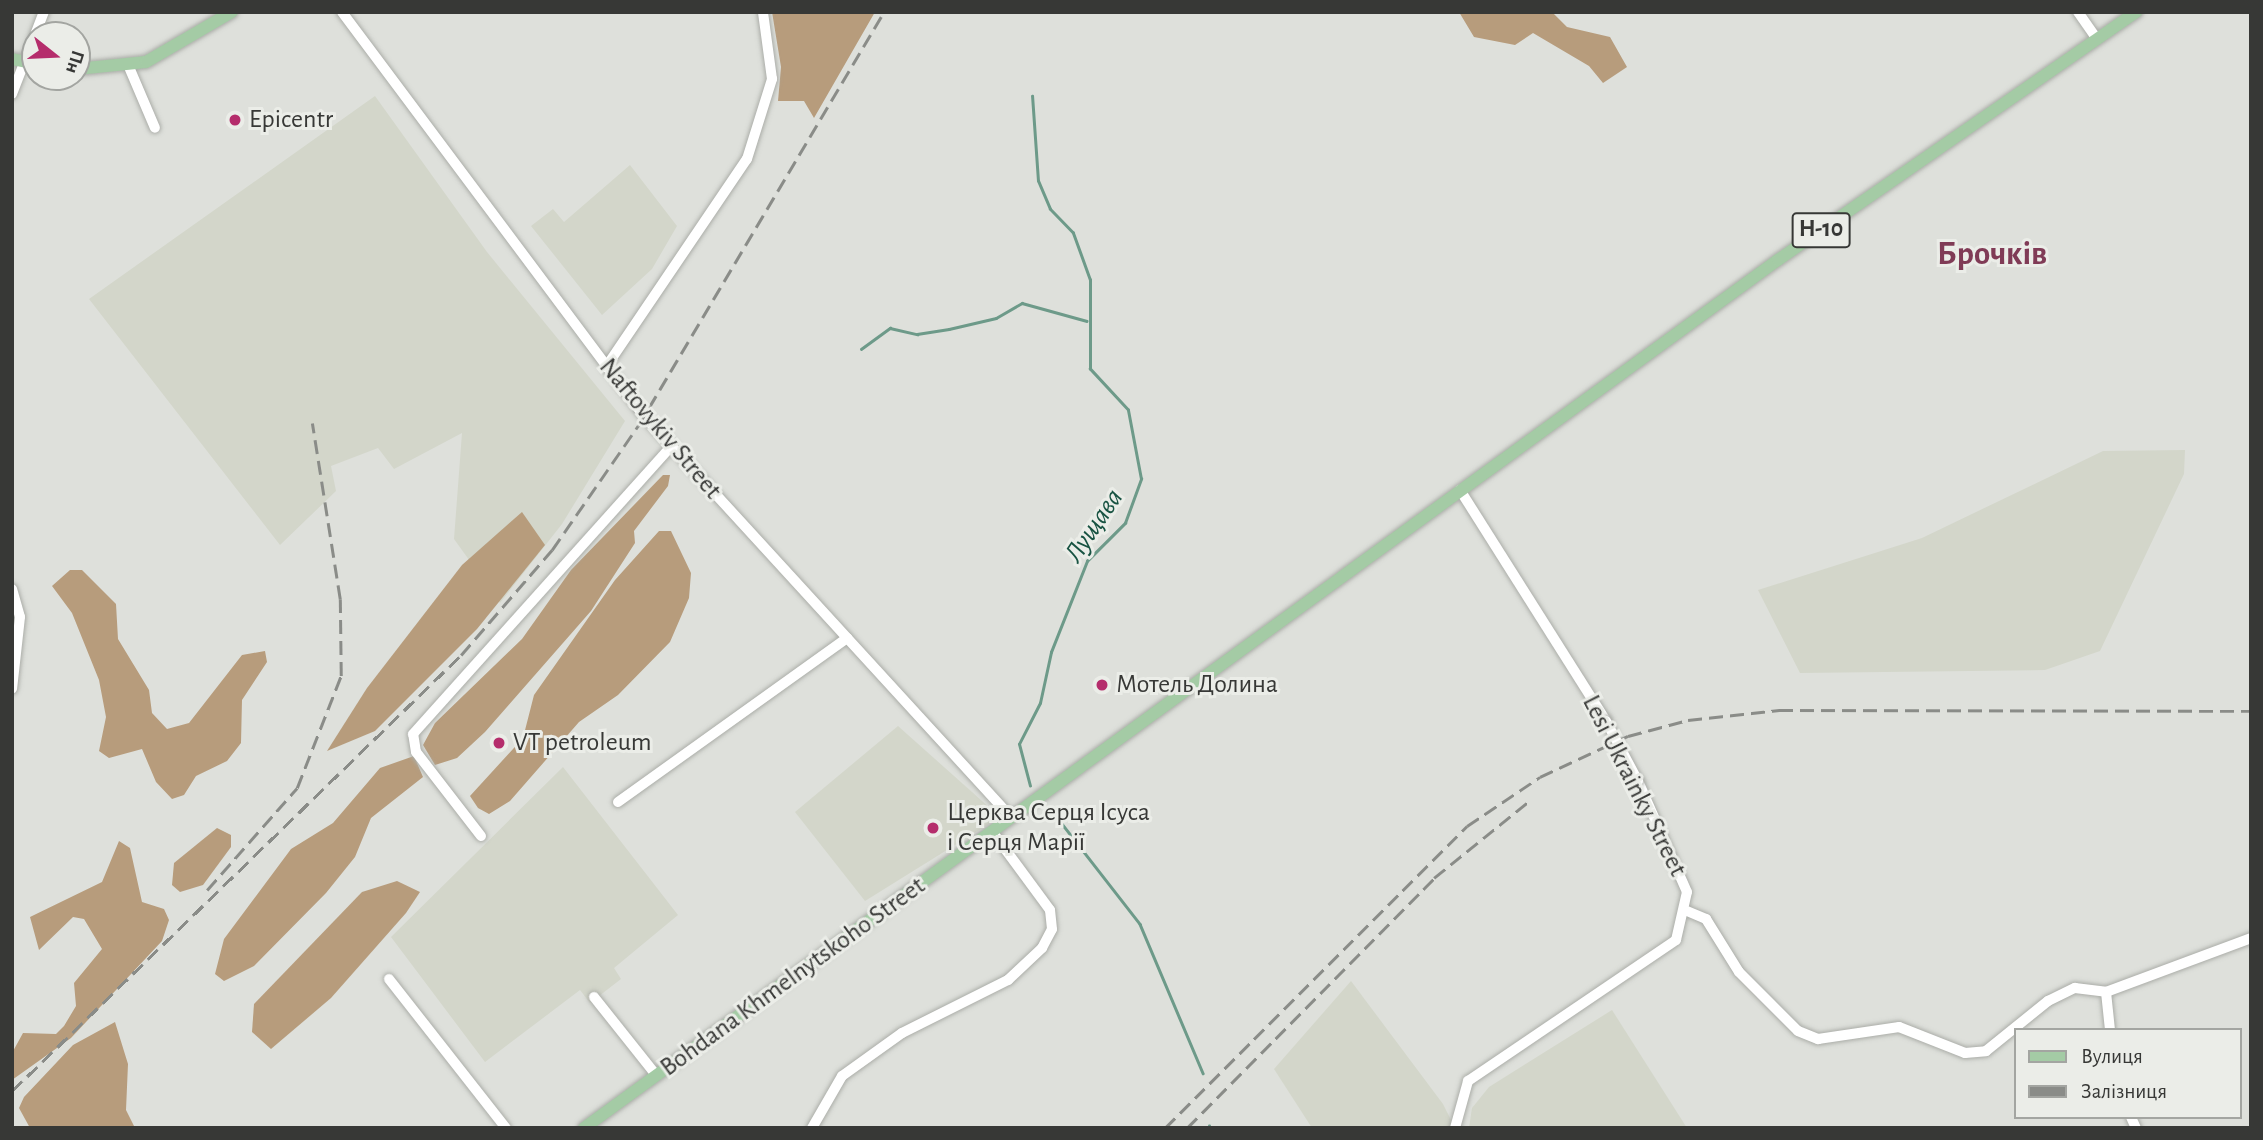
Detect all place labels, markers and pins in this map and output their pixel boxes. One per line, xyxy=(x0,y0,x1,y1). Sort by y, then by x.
place label: Epicentr xyxy=(249,104,333,136)
marker: Epicentr xyxy=(227,112,243,128)
place label: Мотель Долина xyxy=(1116,669,1278,701)
marker: Мотель Долина xyxy=(1094,677,1110,693)
place label: VT petroleum xyxy=(513,727,652,759)
marker: VT petroleum xyxy=(491,735,507,751)
place label: Церква Серця Ісуса і Серця Марії xyxy=(947,797,1150,858)
marker: Церква Серця Ісуса і Серця Марії xyxy=(925,820,941,836)

